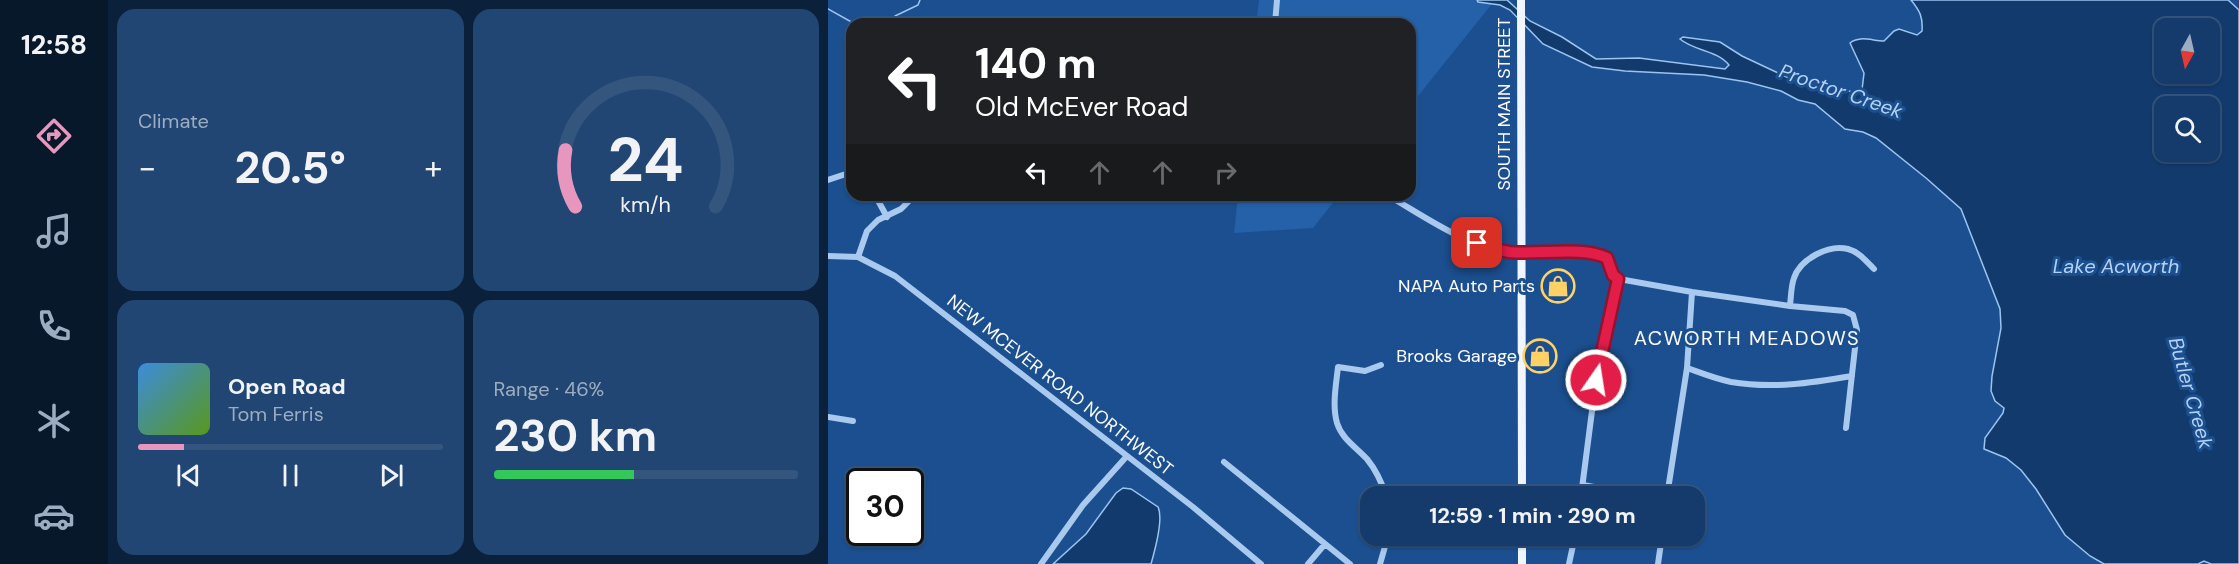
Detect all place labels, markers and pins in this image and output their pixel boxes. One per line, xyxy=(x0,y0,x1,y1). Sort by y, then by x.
pin xyxy=(1451,217,1502,268)
shop icon: NAPA Auto Parts xyxy=(1540,268,1576,304)
place label: NAPA Auto Parts xyxy=(1398,274,1535,298)
shop icon: Brooks Garage xyxy=(1522,338,1558,374)
place label: Brooks Garage xyxy=(1396,344,1517,368)

